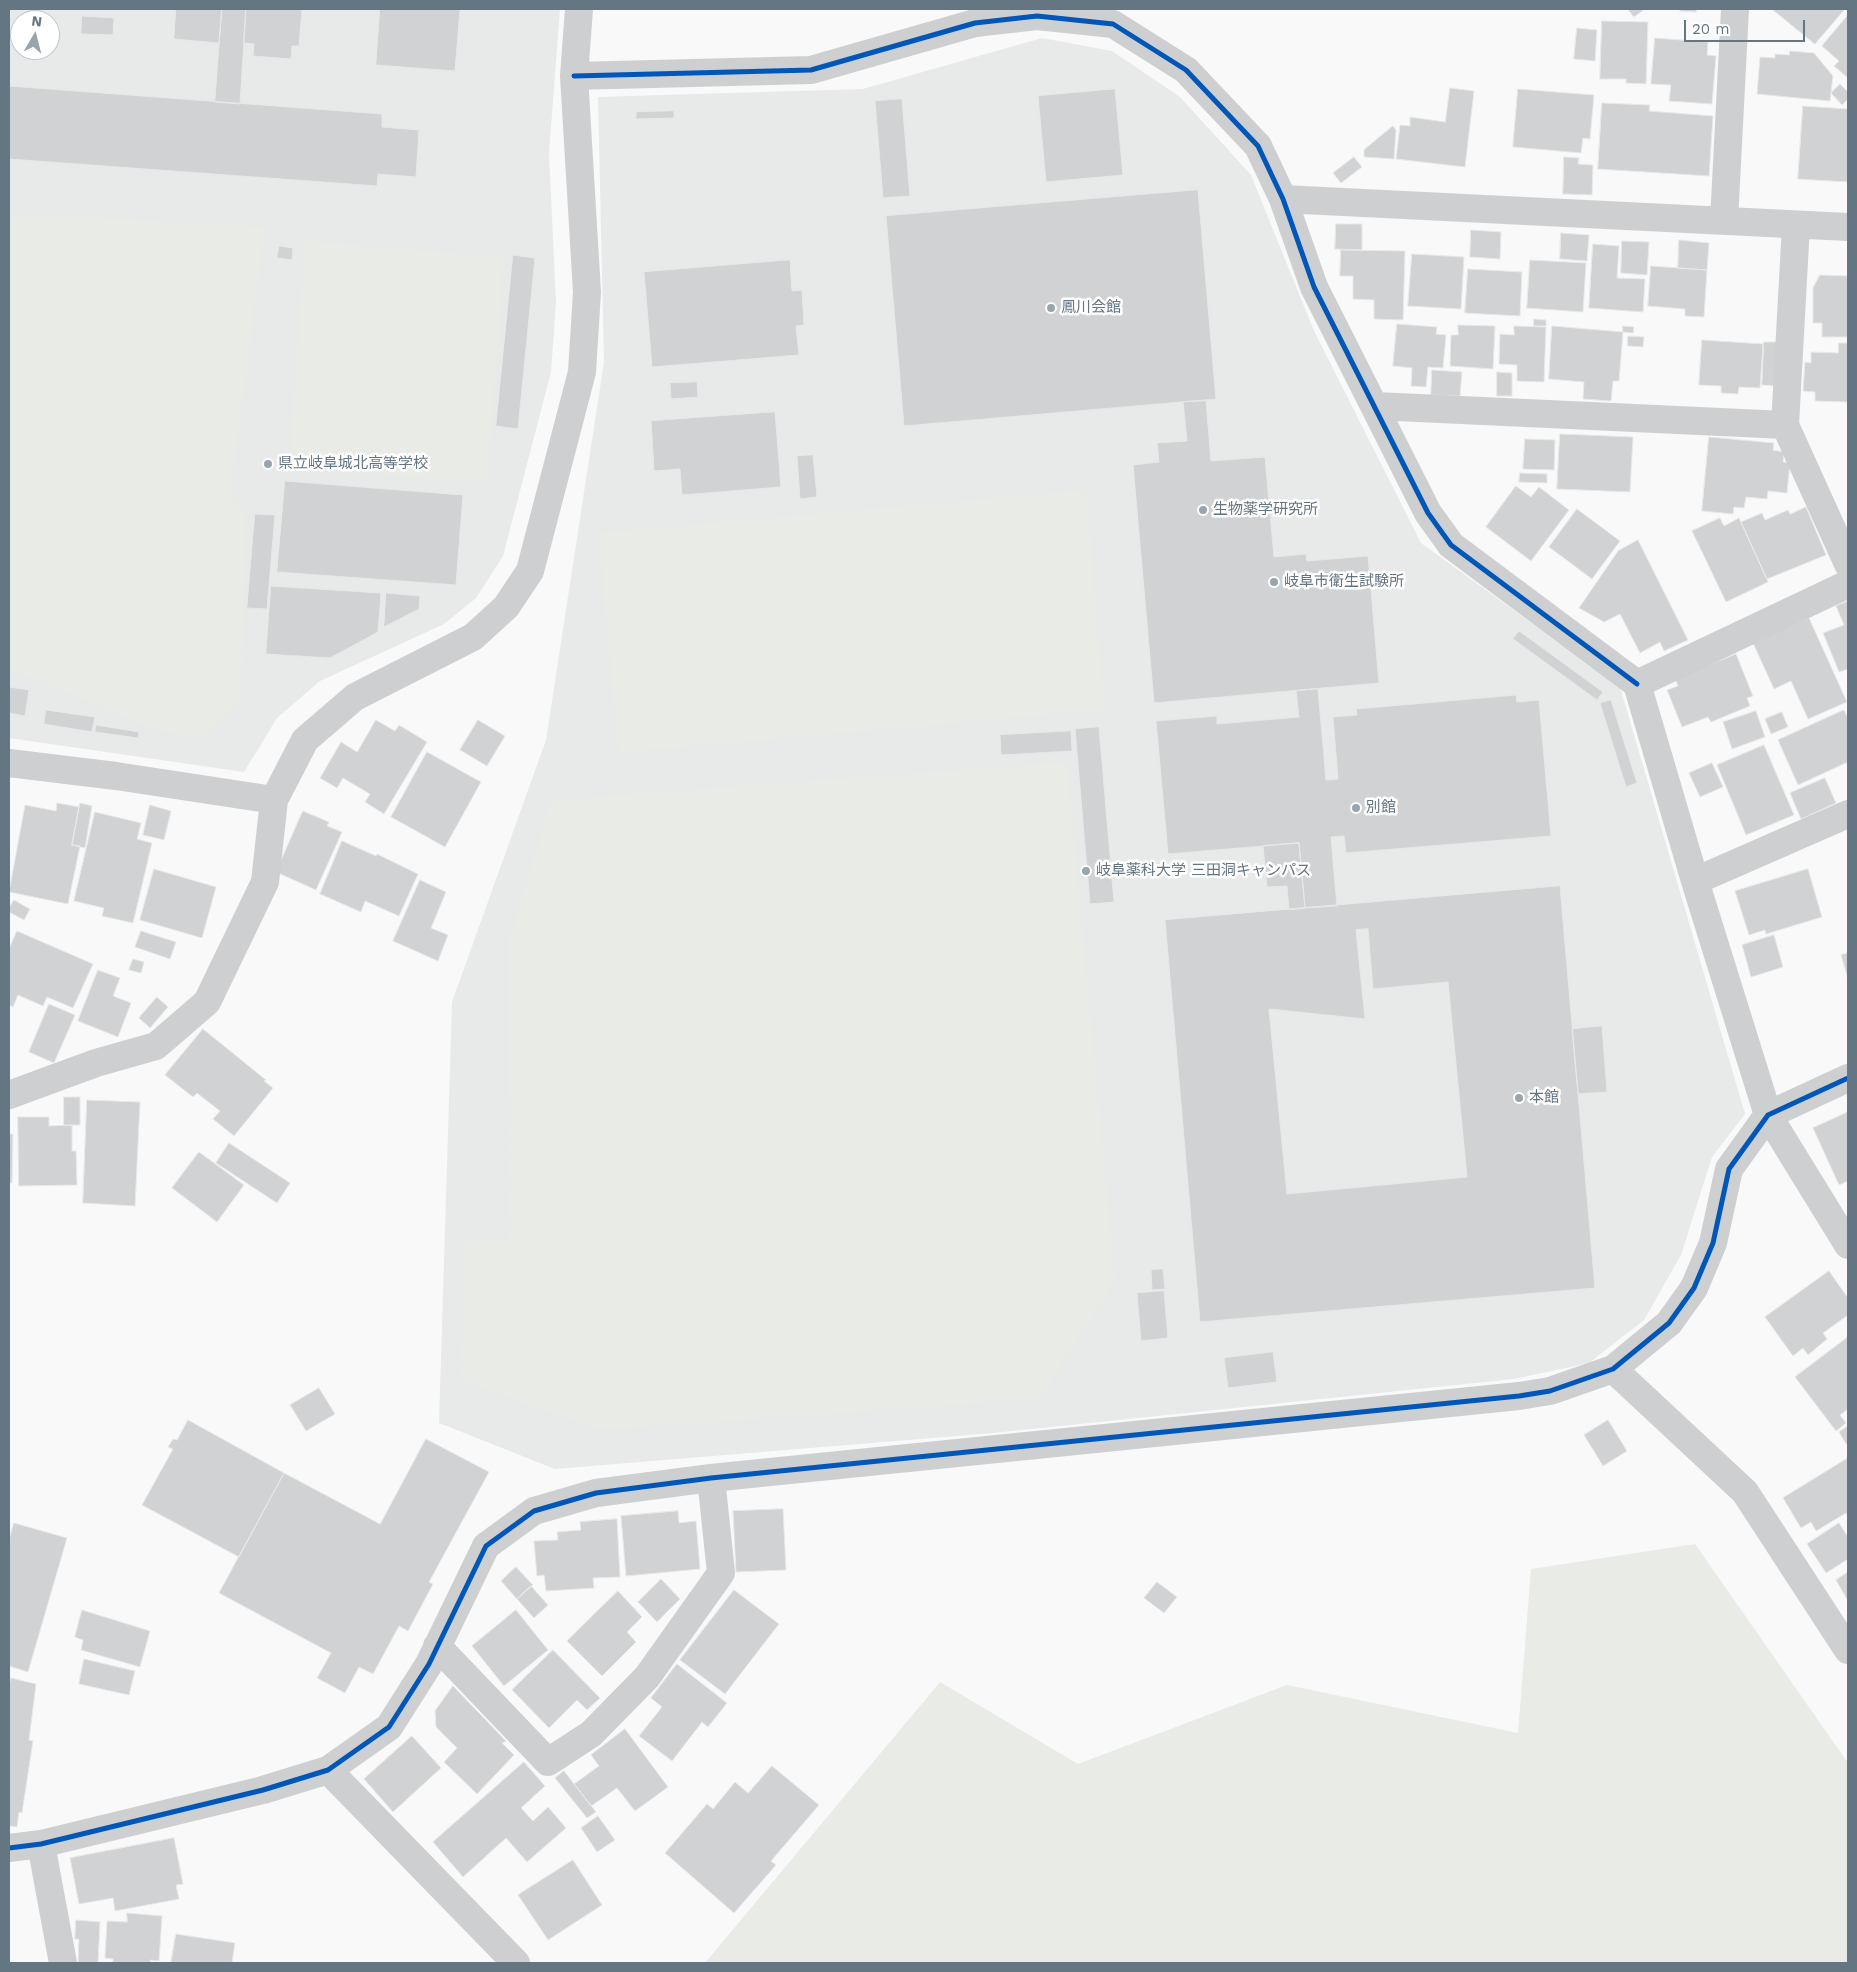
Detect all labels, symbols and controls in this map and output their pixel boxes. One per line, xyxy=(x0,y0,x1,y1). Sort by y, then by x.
north arrow xyxy=(10,10,60,60)
scale bar xyxy=(1687,10,1808,42)
text: N xyxy=(31,12,43,30)
text: 20 m xyxy=(1692,20,1730,38)
place label: 鳳川会館 xyxy=(1061,299,1121,317)
marker: 鳳川会館 xyxy=(1045,302,1057,314)
place label: 県立岐阜城北高等学校 xyxy=(278,455,428,473)
marker: 県立岐阜城北高等学校 xyxy=(262,458,274,470)
place label: 生物薬学研究所 xyxy=(1213,501,1318,519)
marker: 生物薬学研究所 xyxy=(1197,504,1209,516)
place label: 岐阜市衛生試験所 xyxy=(1284,573,1404,591)
marker: 岐阜市衛生試験所 xyxy=(1268,576,1280,588)
place label: 別館 xyxy=(1366,799,1396,817)
marker: 別館 xyxy=(1350,802,1362,814)
place label: 岐阜薬科大学 三田洞キャンパス xyxy=(1096,862,1311,880)
marker: 岐阜薬科大学 三田洞キャンパス xyxy=(1080,865,1092,877)
place label: 本館 xyxy=(1529,1089,1559,1107)
marker: 本館 xyxy=(1513,1092,1525,1104)

